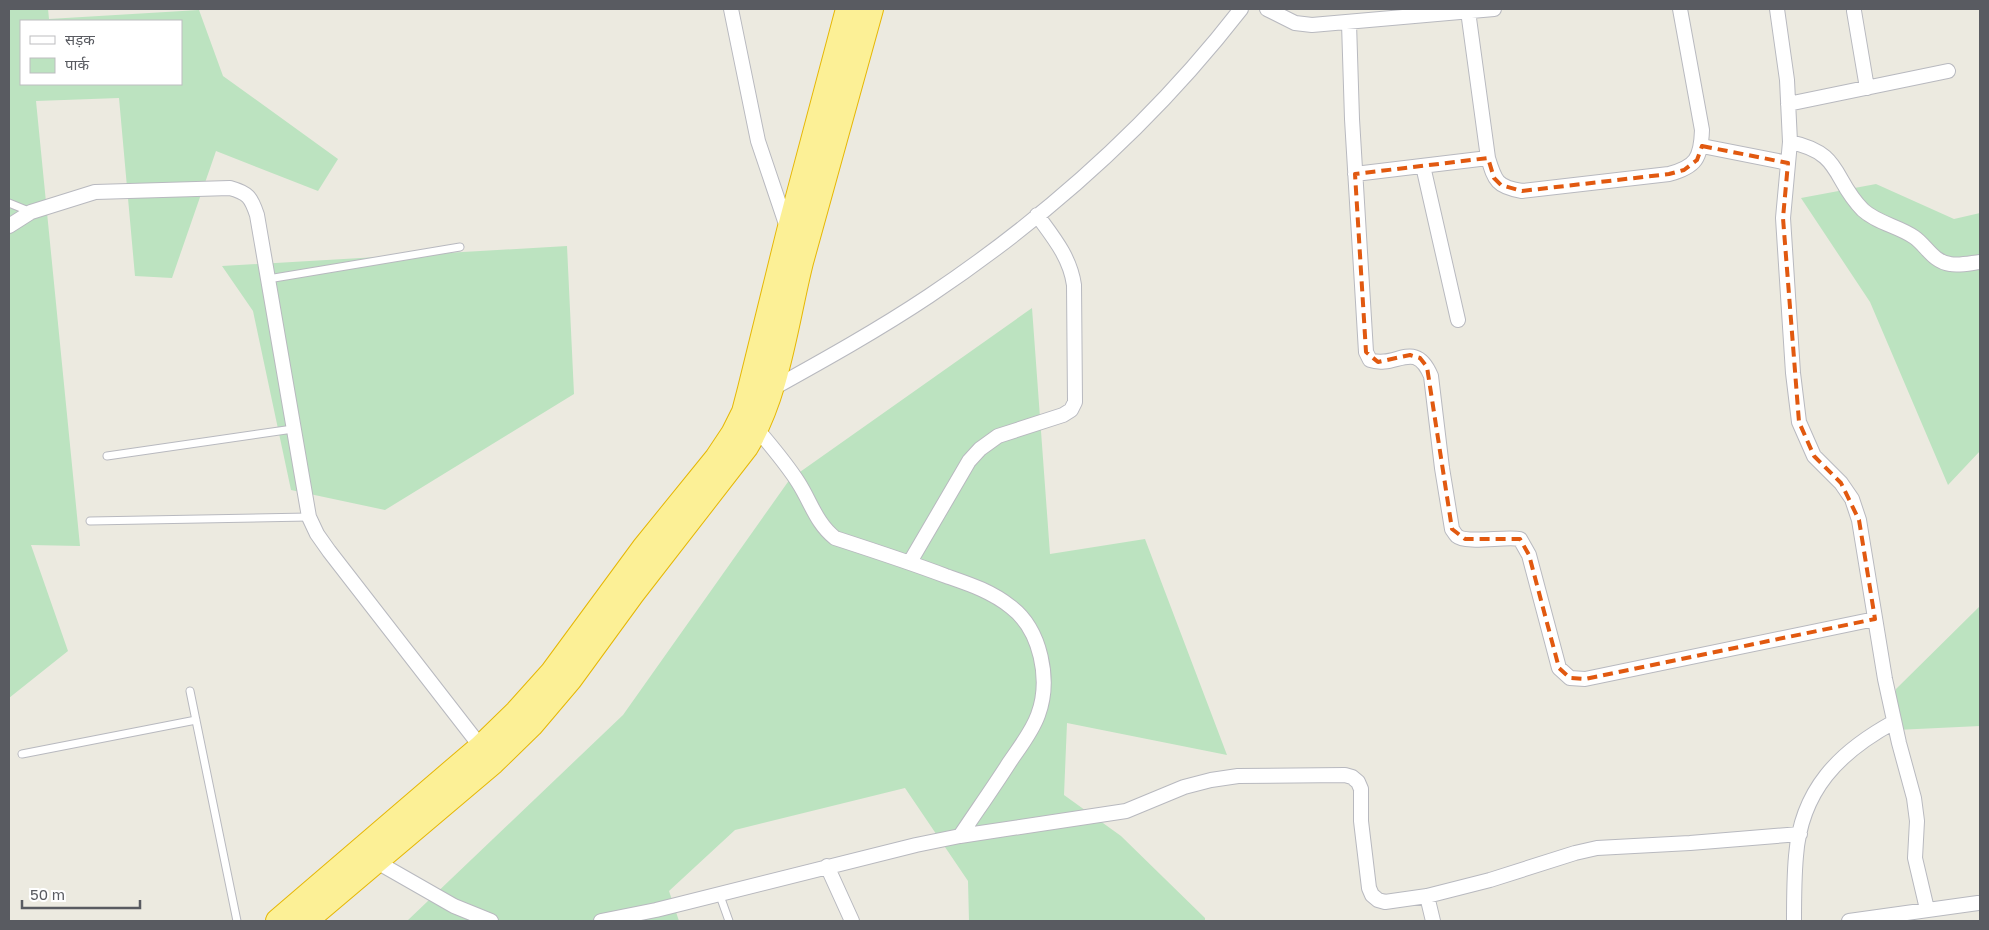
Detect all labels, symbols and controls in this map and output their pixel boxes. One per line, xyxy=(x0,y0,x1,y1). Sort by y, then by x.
legend xyxy=(20,20,182,85)
text: सड़क xyxy=(65,30,95,48)
text: पार्क xyxy=(65,55,89,73)
scale bar xyxy=(22,878,140,910)
text: 50 m xyxy=(30,885,65,903)

